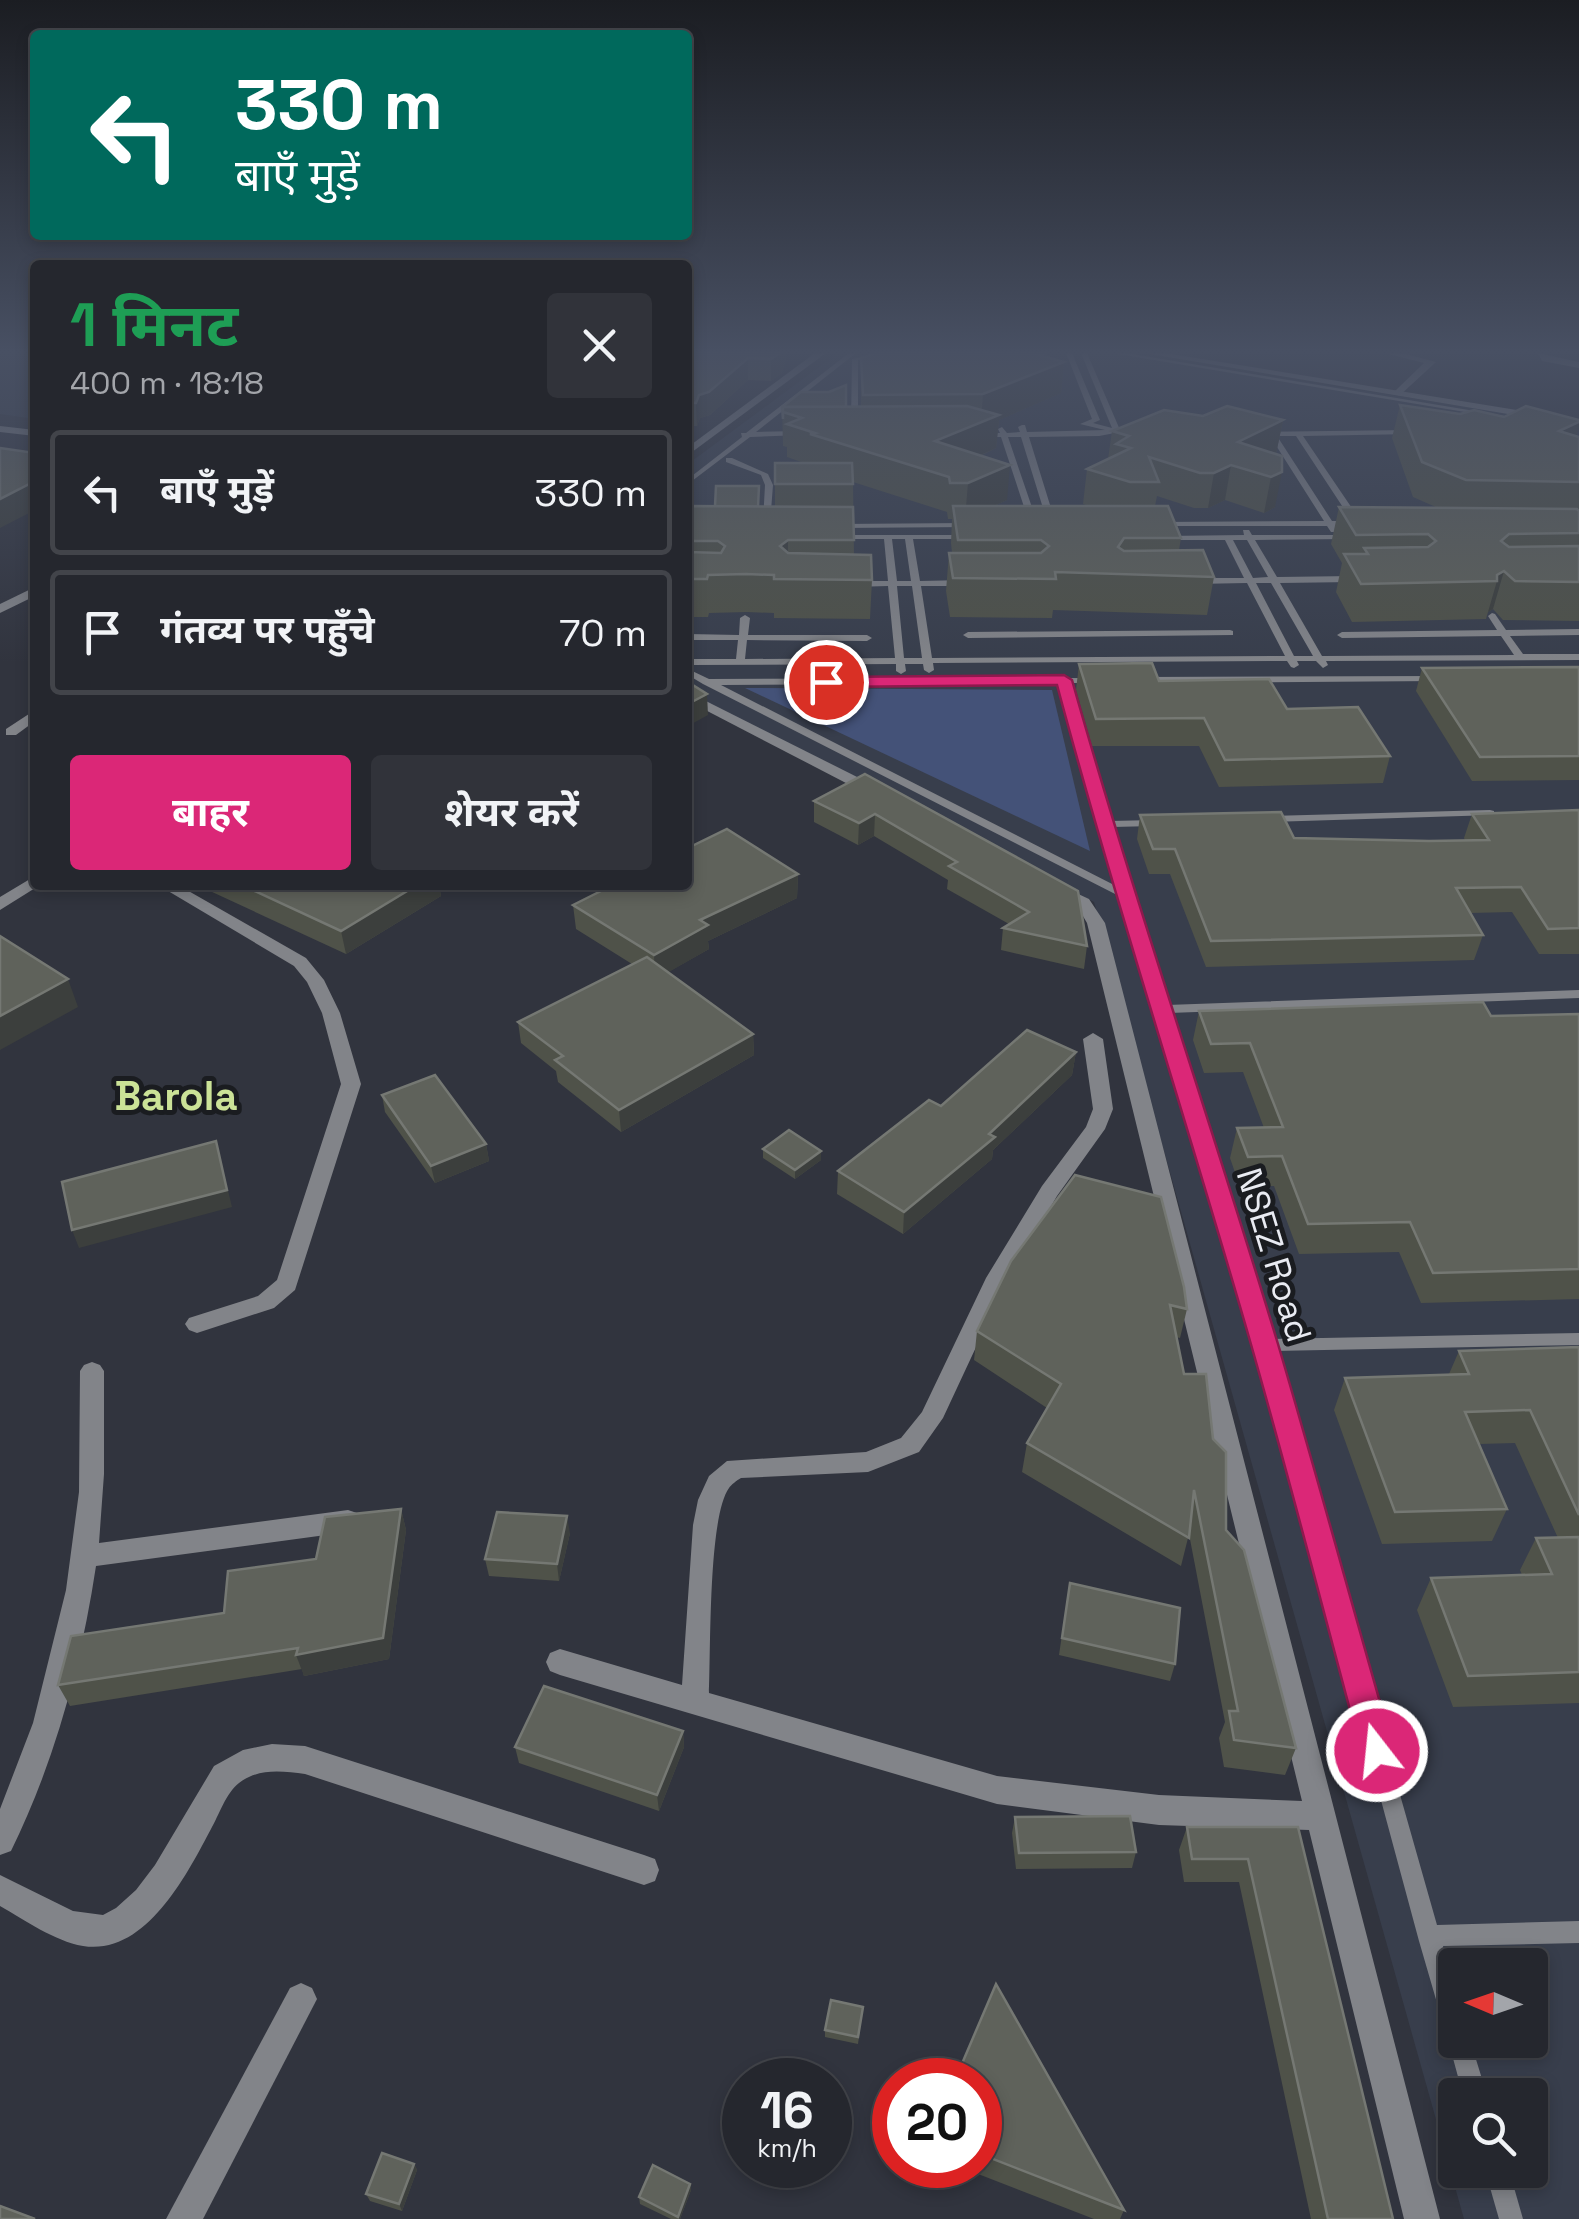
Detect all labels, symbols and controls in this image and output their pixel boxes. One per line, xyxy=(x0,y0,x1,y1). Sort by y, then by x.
text: 330 m xyxy=(235,60,443,149)
icon: left xyxy=(70,70,200,200)
text: बाएँ मुड़ें xyxy=(235,147,360,204)
text: 1 मिनट xyxy=(70,287,238,364)
button: close xyxy=(547,293,652,398)
text: 400 m · 18:18 xyxy=(70,363,264,403)
icon: left xyxy=(75,465,130,520)
text: बाएँ मुड़ें xyxy=(160,466,274,514)
text: 330 m xyxy=(534,469,647,517)
icon: arrive xyxy=(75,605,130,660)
text: गंतव्य पर पहुँचे xyxy=(160,606,375,654)
text: 70 m xyxy=(559,609,647,657)
pin xyxy=(784,640,869,725)
icon: arrive xyxy=(799,655,854,710)
button: बाहर xyxy=(70,755,351,870)
button: शेयर करें xyxy=(371,755,652,870)
district label: Barola xyxy=(114,1071,238,1122)
street label: NSEZ Road xyxy=(1227,1163,1321,1347)
position arrow xyxy=(1325,1699,1429,1803)
north arrow xyxy=(1438,1948,1548,2058)
map controls xyxy=(1438,1948,1548,2188)
speed limit sign: 20 xyxy=(872,2058,1002,2188)
button: search xyxy=(1438,2078,1548,2188)
text: 16 xyxy=(760,2079,814,2143)
text: km/h xyxy=(757,2132,817,2164)

